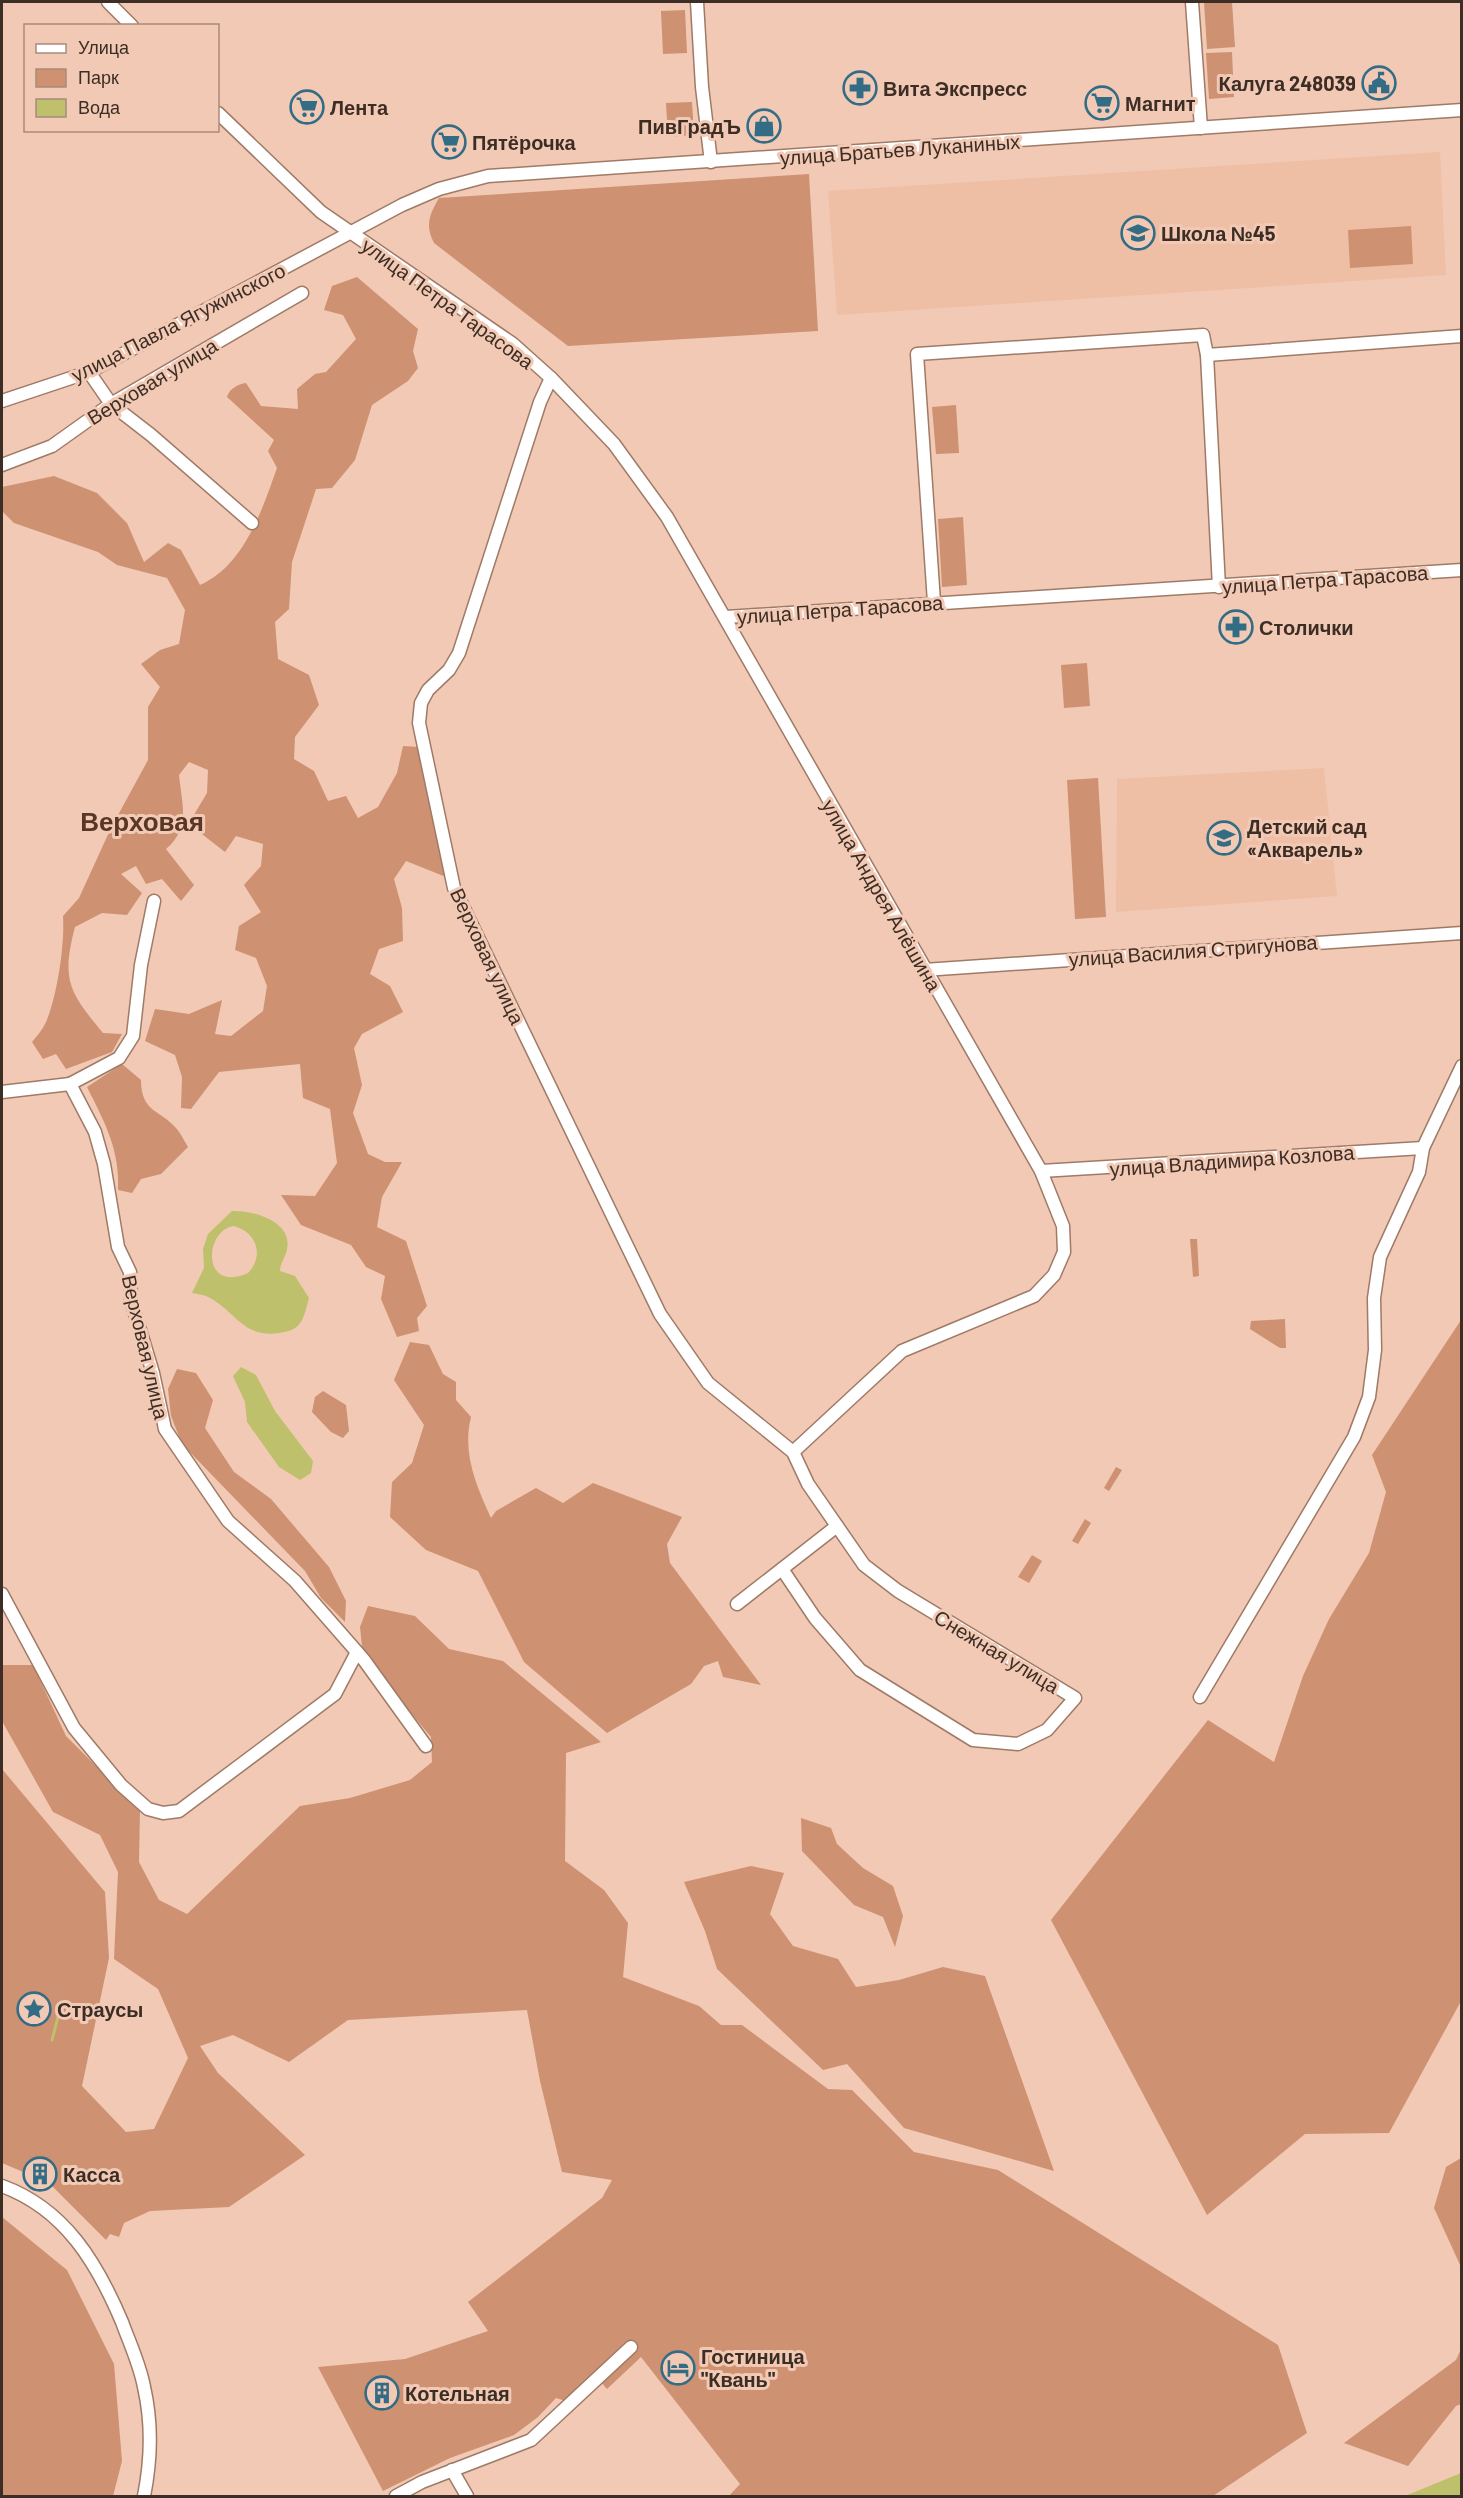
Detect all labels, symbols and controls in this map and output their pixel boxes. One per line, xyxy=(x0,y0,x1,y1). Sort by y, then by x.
legend xyxy=(24,24,219,132)
text: Улица xyxy=(78,36,130,58)
public building icon: Калуга 248039 xyxy=(1361,65,1397,101)
text: Парк xyxy=(78,66,119,88)
pharmacy icon: Вита Экспресс xyxy=(842,70,878,106)
place label: Калуга 248039 xyxy=(1218,71,1356,95)
place label: Вита Экспресс xyxy=(883,76,1027,100)
supermarket icon: Магнит xyxy=(1084,85,1120,121)
supermarket icon: Лента xyxy=(289,89,325,125)
place label: Магнит xyxy=(1125,91,1196,115)
place label: Лента xyxy=(330,95,389,119)
text: Вода xyxy=(78,96,121,118)
shop icon: ПивГрадЪ xyxy=(746,108,782,144)
place label: ПивГрадЪ xyxy=(638,114,741,138)
supermarket icon: Пятёрочка xyxy=(431,124,467,160)
street label: улица Братьев Луканиных xyxy=(779,129,1021,169)
place label: Пятёрочка xyxy=(472,130,577,154)
school or university icon: Школа №45 xyxy=(1120,215,1156,251)
place label: Школа №45 xyxy=(1161,221,1276,245)
street label: улица Петра Тарасова xyxy=(357,233,539,374)
street label: улица Павла Ягужинского xyxy=(67,257,289,387)
street label: Верховая улица xyxy=(83,332,222,429)
street label: улица Петра Тарасова xyxy=(1221,560,1430,598)
street label: улица Петра Тарасова xyxy=(736,590,945,628)
pharmacy icon: Столички xyxy=(1218,609,1254,645)
place label: Столички xyxy=(1259,615,1354,639)
street label: улица Андрея Алёшина xyxy=(817,795,947,996)
district label: Верховая xyxy=(80,805,204,836)
place label: Детский сад «Акварель» xyxy=(1247,814,1367,861)
school or university icon: Детский сад «Акварель» xyxy=(1206,820,1242,856)
street label: Верховая улица xyxy=(446,884,530,1029)
street label: улица Василия Стригунова xyxy=(1068,929,1319,971)
street label: улица Владимира Козлова xyxy=(1109,1139,1356,1181)
street label: Верховая улица xyxy=(118,1272,174,1422)
street label: Снежная улица xyxy=(930,1604,1065,1698)
place icon: Страусы xyxy=(16,1991,52,2027)
place label: Страусы xyxy=(57,1997,143,2021)
building icon: Касса xyxy=(22,2156,58,2192)
place label: Касса xyxy=(63,2162,121,2186)
place label: Гостиница "Квань" xyxy=(701,2344,805,2391)
hotel icon: Гостиница "Квань" xyxy=(660,2350,696,2386)
building icon: Котельная xyxy=(364,2375,400,2411)
place label: Котельная xyxy=(405,2381,510,2405)

